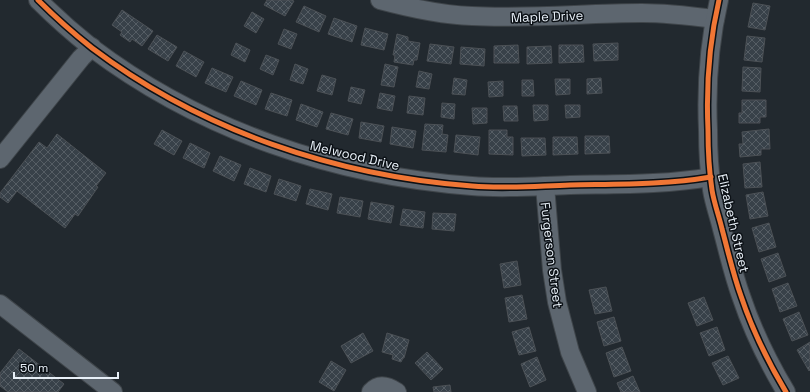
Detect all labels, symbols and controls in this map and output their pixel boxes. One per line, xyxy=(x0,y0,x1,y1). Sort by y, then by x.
street label: Maple Drive xyxy=(511,7,584,26)
street label: Melwood Drive xyxy=(308,137,401,174)
street label: Elizabeth Street xyxy=(714,172,753,274)
street label: Furgerson Street xyxy=(537,201,566,309)
scale bar xyxy=(14,354,118,380)
text: 50 m xyxy=(20,360,48,376)

